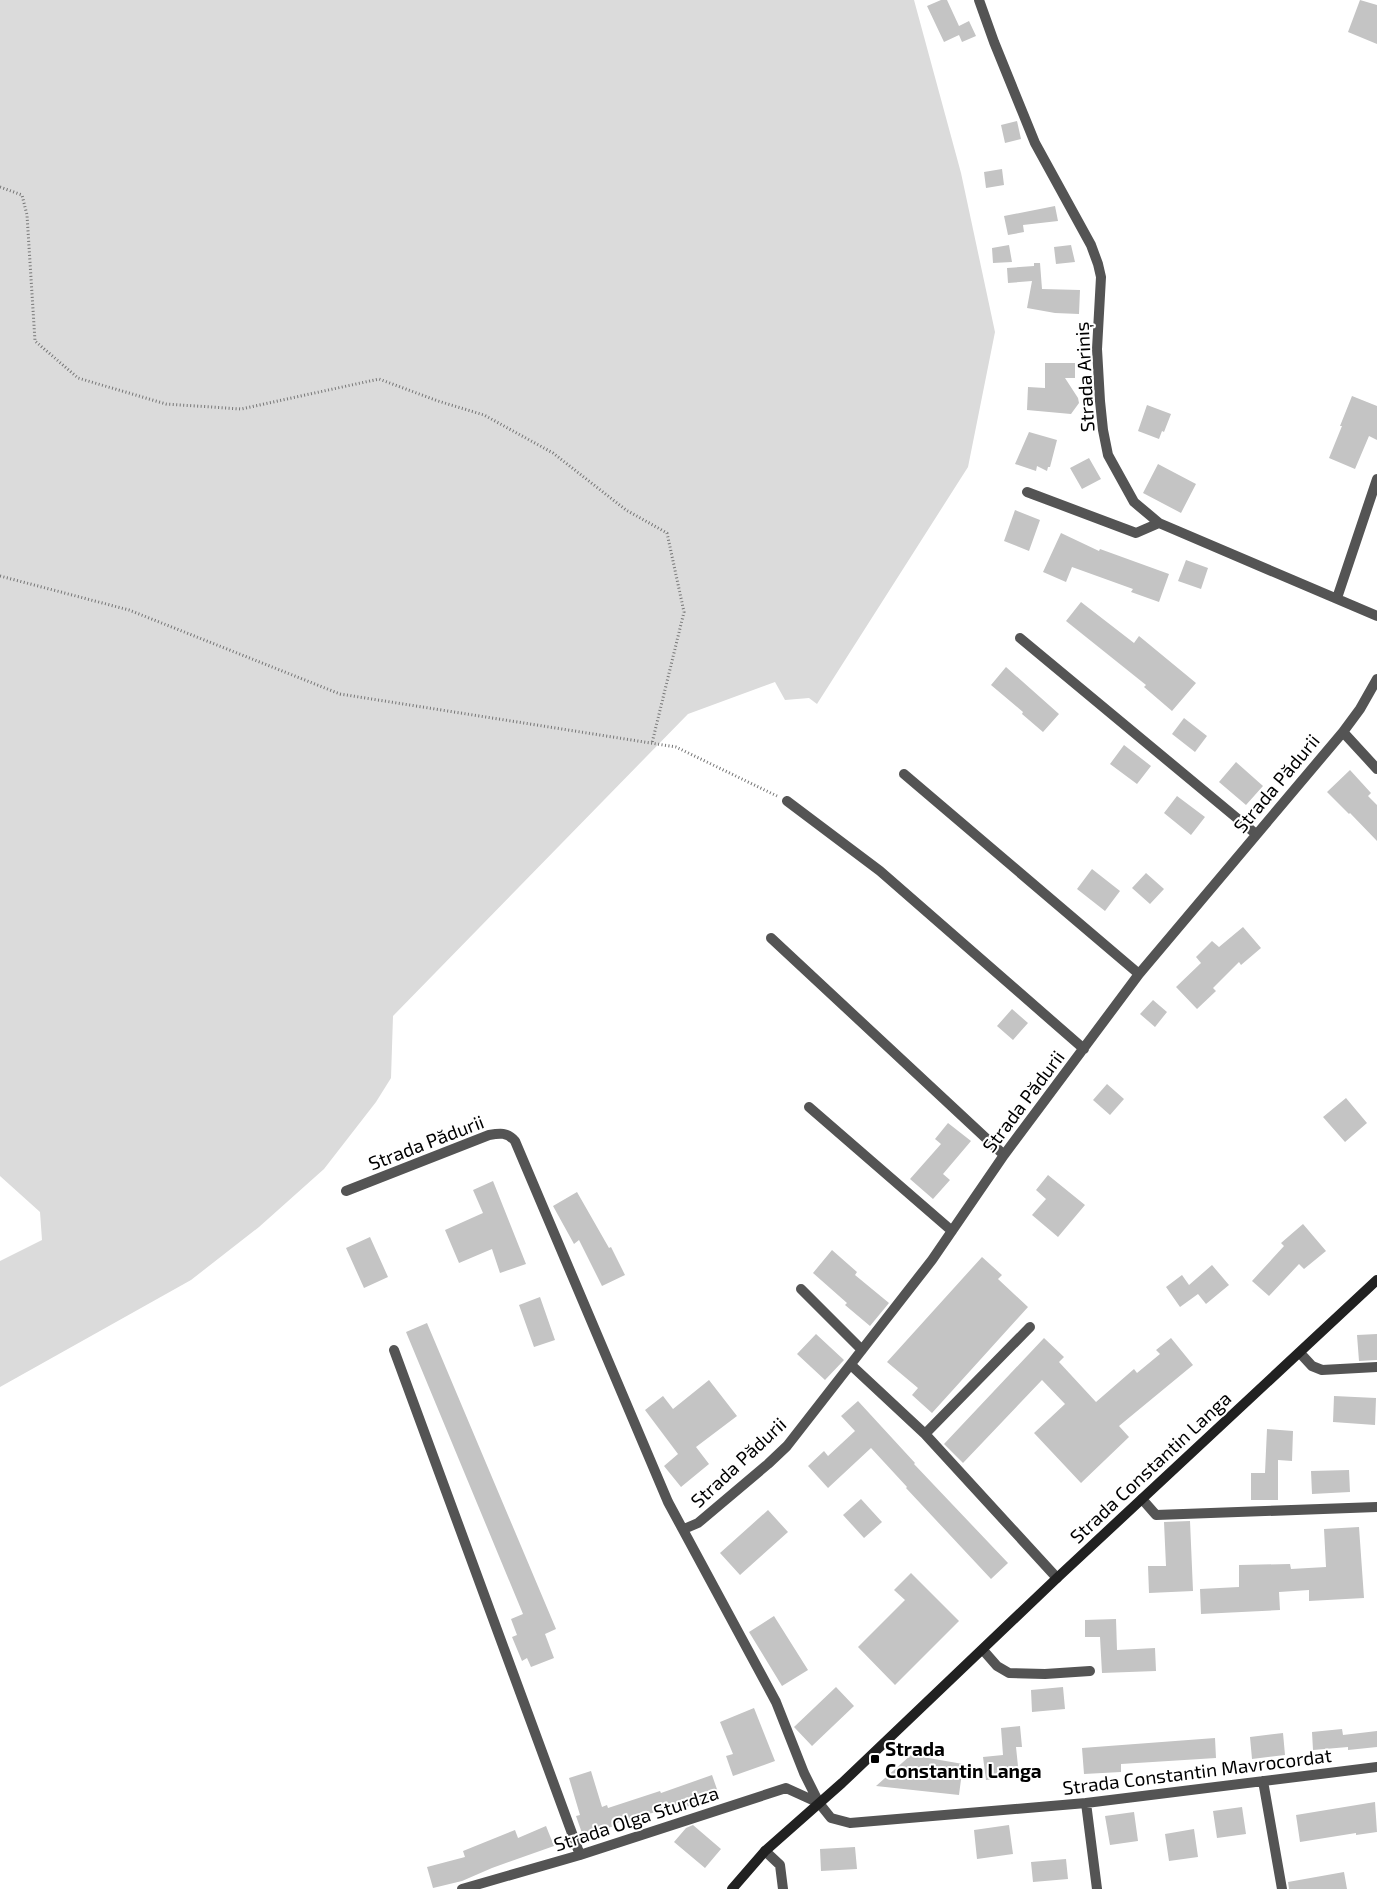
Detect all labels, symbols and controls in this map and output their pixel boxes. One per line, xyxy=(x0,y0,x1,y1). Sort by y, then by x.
street label: Strada Ariniș xyxy=(1070,321,1100,433)
street label: Strada Pădurii xyxy=(1228,729,1324,837)
street label: Strada Pădurii xyxy=(977,1045,1069,1157)
street label: Strada Pădurii xyxy=(365,1109,487,1175)
street label: Strada Constantin Langa xyxy=(1065,1386,1235,1548)
street label: Strada Pădurii xyxy=(686,1412,790,1512)
place label: Strada Constantin Langa xyxy=(885,1737,1042,1782)
street label: Strada Constantin Mavrocordat xyxy=(1061,1743,1333,1799)
marker: Strada Constantin Langa xyxy=(869,1753,881,1765)
street label: Strada Olga Sturdza xyxy=(551,1780,721,1856)

